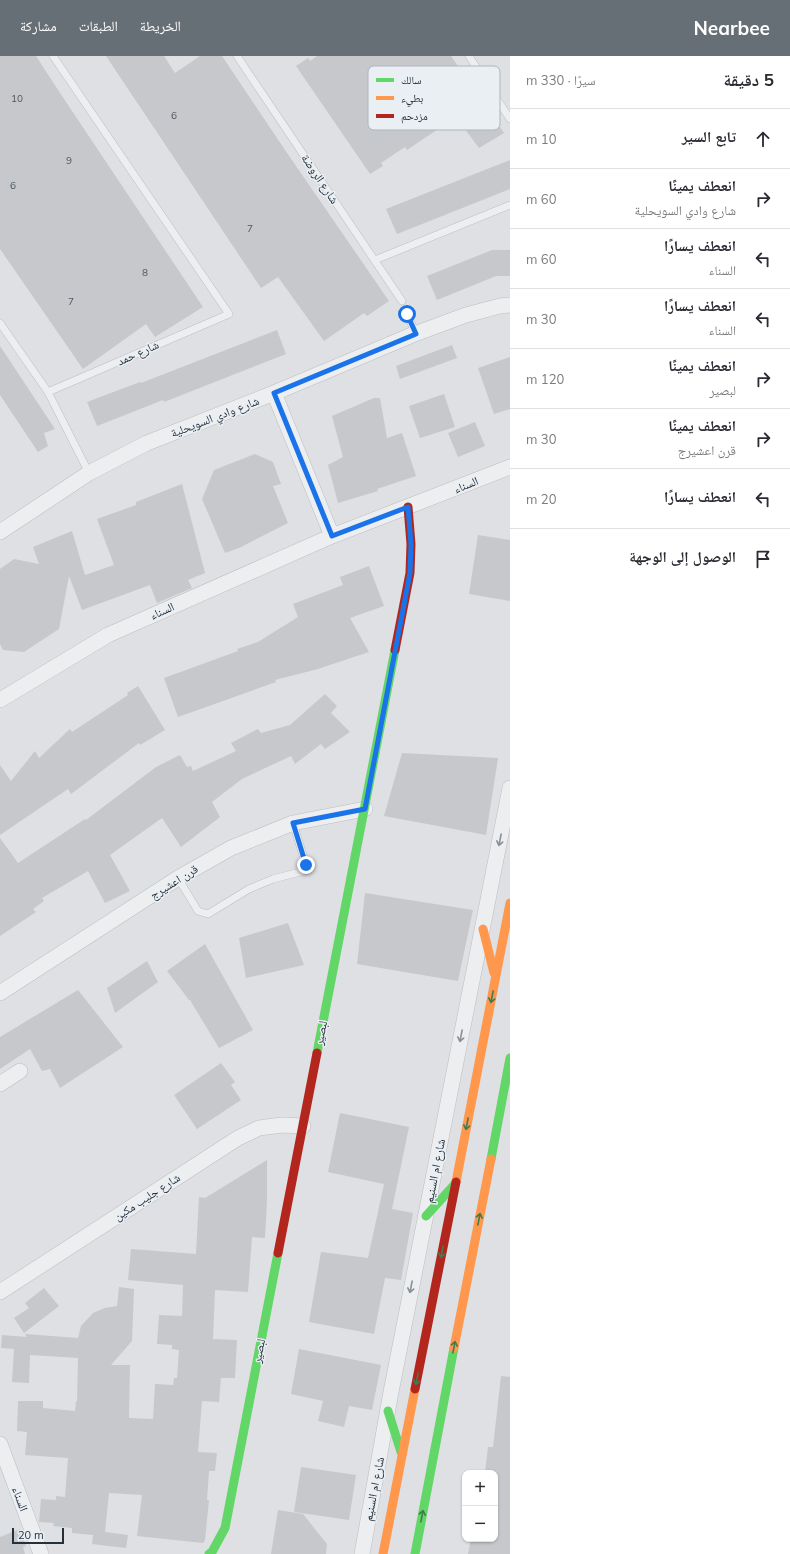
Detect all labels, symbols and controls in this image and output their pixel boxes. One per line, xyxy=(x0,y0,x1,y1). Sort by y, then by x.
text: Nearbee xyxy=(693,16,770,40)
text: مشاركة xyxy=(20,17,57,35)
text: الطبقات xyxy=(79,17,118,35)
text: الخريطة xyxy=(140,17,181,35)
legend xyxy=(368,66,500,130)
text: 5 دقيقة xyxy=(723,69,774,90)
text: سيرًا · 330 m xyxy=(526,72,596,88)
text: سالك xyxy=(401,73,421,87)
text: بطيء xyxy=(401,91,423,107)
house number: 10 xyxy=(11,92,23,105)
house number: 6 xyxy=(171,109,177,122)
text: مزدحم xyxy=(401,109,428,124)
text: تابع السير xyxy=(682,127,736,146)
icon: ahead xyxy=(752,128,774,150)
text: 10 m xyxy=(526,131,556,147)
street label: شارع الروضة xyxy=(298,151,343,207)
house number: 9 xyxy=(66,154,72,167)
text: انعطف يمينًا xyxy=(668,176,736,195)
house number: 6 xyxy=(10,179,16,192)
icon: right xyxy=(752,188,774,210)
text: 60 m xyxy=(526,191,556,207)
text: شارع وادي السويحلية xyxy=(634,202,736,218)
house number: 7 xyxy=(247,222,253,235)
text: انعطف يسارًا xyxy=(664,236,736,255)
icon: left xyxy=(752,248,774,270)
text: 60 m xyxy=(526,251,556,267)
text: السناء xyxy=(709,262,736,278)
house number: 8 xyxy=(142,266,148,279)
house number: 7 xyxy=(68,295,74,308)
text: انعطف يسارًا xyxy=(664,296,736,315)
route start xyxy=(398,305,416,323)
icon: left xyxy=(752,308,774,330)
text: 30 m xyxy=(526,311,556,327)
text: السناء xyxy=(709,322,736,338)
street label: شارع حمد xyxy=(115,337,162,369)
text: انعطف يمينًا xyxy=(668,356,736,375)
icon: right xyxy=(752,368,774,390)
text: 120 m xyxy=(526,371,564,387)
text: لبصير xyxy=(709,382,736,398)
street label: شارع وادي السويحلية xyxy=(168,393,262,443)
text: انعطف يمينًا xyxy=(668,416,736,435)
icon: right xyxy=(752,428,774,450)
text: 30 m xyxy=(526,431,556,447)
text: قرن اعشيرج xyxy=(678,442,736,458)
street label: السناء xyxy=(451,473,480,496)
text: انعطف يسارًا xyxy=(664,487,736,506)
icon: left xyxy=(752,488,774,510)
text: 20 m xyxy=(526,491,556,507)
text: الوصول إلى الوجهة xyxy=(629,547,736,566)
icon: arrive xyxy=(752,548,774,570)
street label: السناء xyxy=(147,599,176,623)
one-way arrow xyxy=(496,833,504,846)
route end xyxy=(297,856,315,874)
street label: قرن اعشيرج xyxy=(147,861,201,902)
one-way arrow xyxy=(487,990,495,1003)
street label: لبصير xyxy=(311,1019,331,1047)
one-way arrow xyxy=(457,1029,465,1042)
one-way arrow xyxy=(463,1117,471,1130)
street label: شارع ام السنيم xyxy=(421,1137,449,1205)
street label: شارع جليب مكين xyxy=(111,1170,183,1224)
one-way arrow xyxy=(475,1213,483,1226)
one-way arrow xyxy=(438,1245,446,1258)
one-way arrow xyxy=(407,1280,415,1293)
street label: لبصير xyxy=(249,1337,269,1365)
one-way arrow xyxy=(451,1341,459,1354)
one-way arrow xyxy=(412,1372,420,1385)
street label: شارع ام السنيم xyxy=(360,1455,388,1523)
map controls xyxy=(462,1470,498,1542)
button: + xyxy=(462,1470,498,1506)
street label: السناء xyxy=(9,1484,32,1513)
button: − xyxy=(462,1506,498,1542)
one-way arrow xyxy=(418,1510,426,1523)
scale bar xyxy=(12,1526,64,1545)
text: 20 m xyxy=(18,1528,44,1542)

